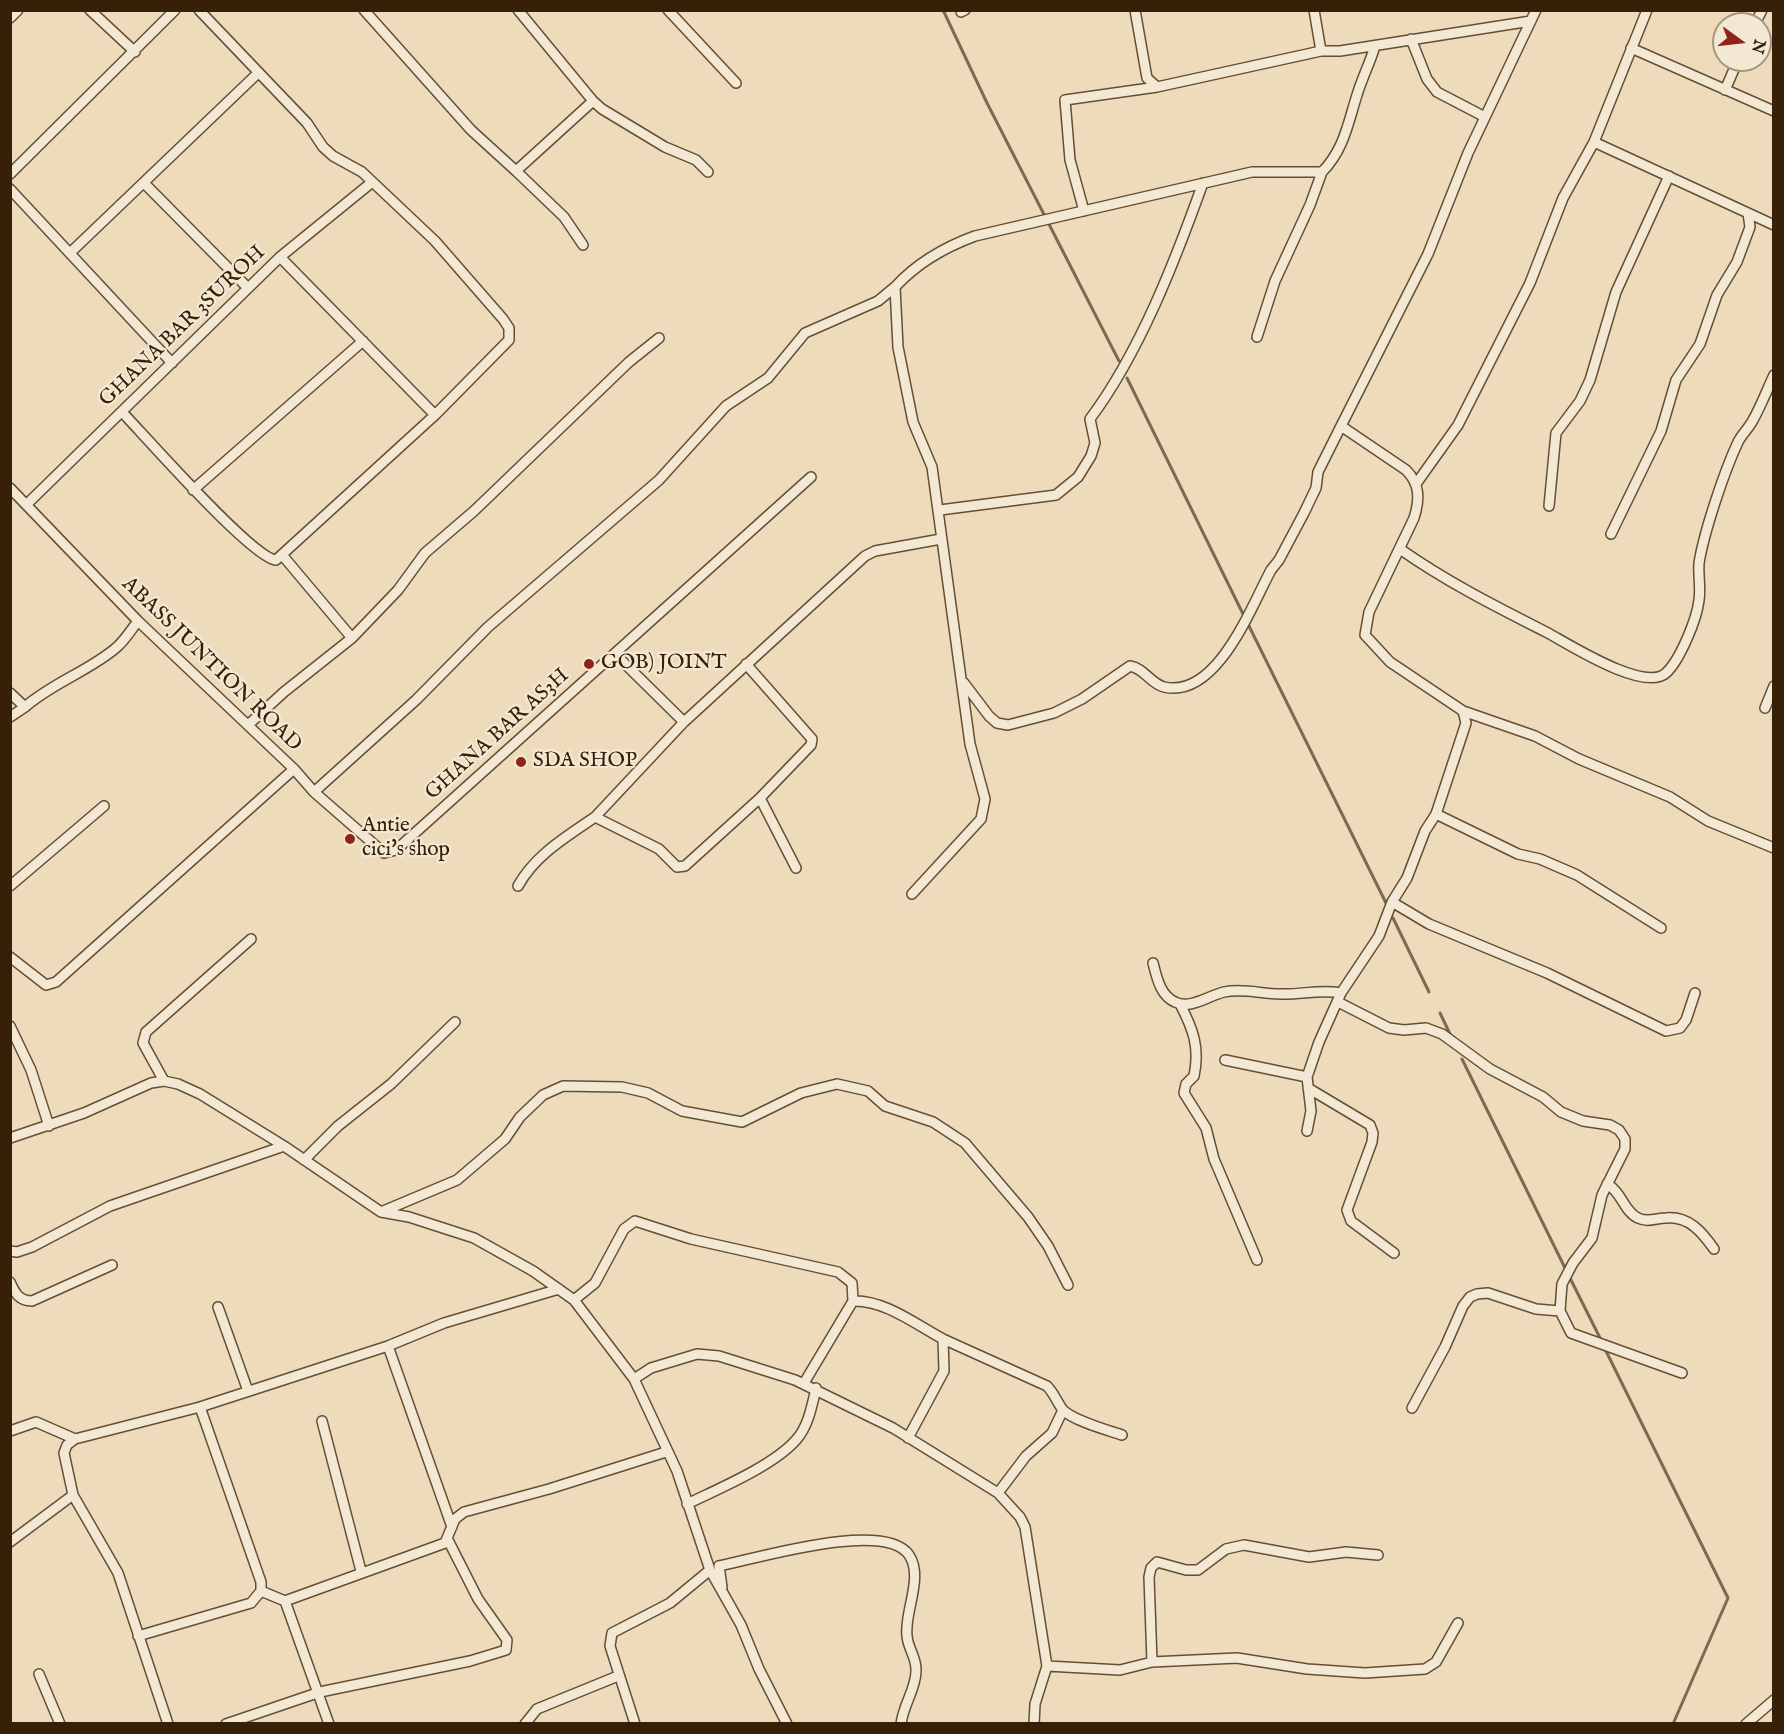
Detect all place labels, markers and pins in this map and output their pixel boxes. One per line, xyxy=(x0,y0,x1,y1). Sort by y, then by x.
place label: GOB) JOINT xyxy=(601,651,727,677)
marker: GOB) JOINT xyxy=(582,657,596,671)
place label: SDA SHOP xyxy=(533,749,637,775)
marker: SDA SHOP xyxy=(514,755,528,769)
place label: Antie cici's shop xyxy=(362,814,450,864)
marker: Antie cici's shop xyxy=(343,832,357,846)

